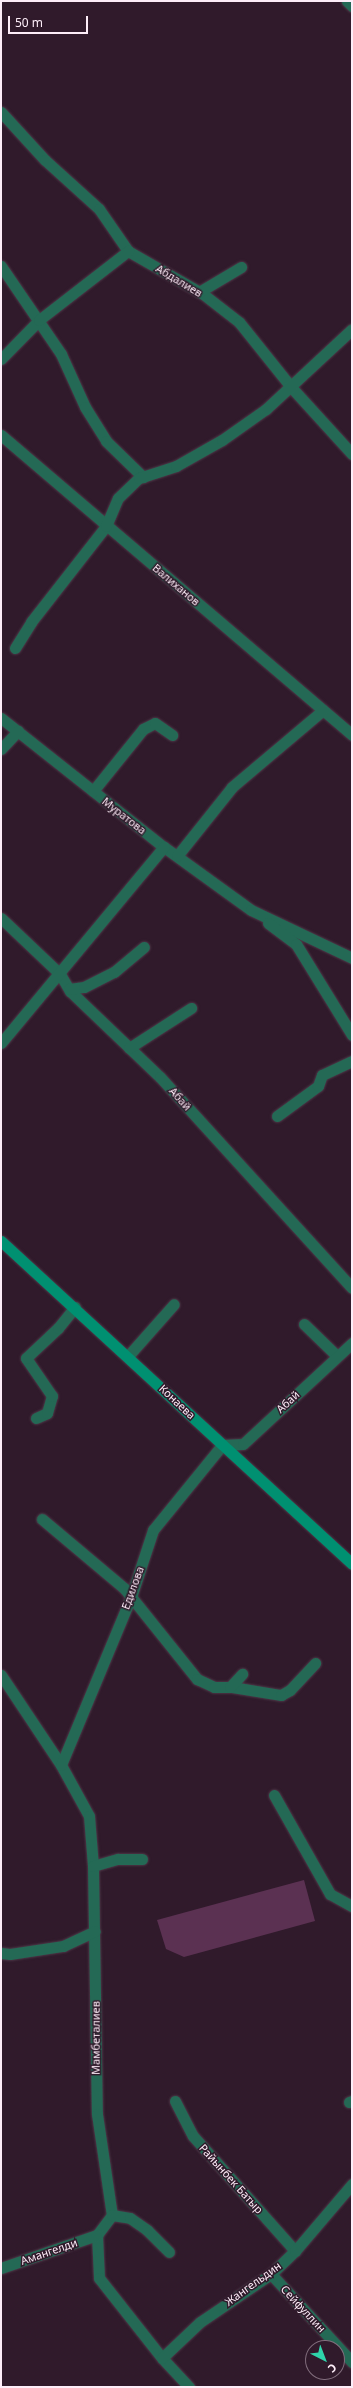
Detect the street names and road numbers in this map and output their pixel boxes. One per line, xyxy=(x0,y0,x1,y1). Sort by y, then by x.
street label: Абдалиев xyxy=(153,262,205,300)
street label: Валиханов xyxy=(150,561,202,609)
street label: Муратова xyxy=(99,795,149,837)
street label: Абай xyxy=(166,1085,194,1113)
street label: Конаева xyxy=(156,1382,198,1422)
street label: Абай xyxy=(274,1388,302,1416)
street label: Едилова xyxy=(119,1565,147,1611)
street label: Мамбеталиев xyxy=(89,2001,103,2075)
street label: Райынбек Батыр xyxy=(196,2142,266,2216)
street label: Амангелди xyxy=(19,2236,79,2268)
street label: Жангельдин xyxy=(222,2259,284,2309)
street label: Сейфуллин xyxy=(278,2283,328,2335)

